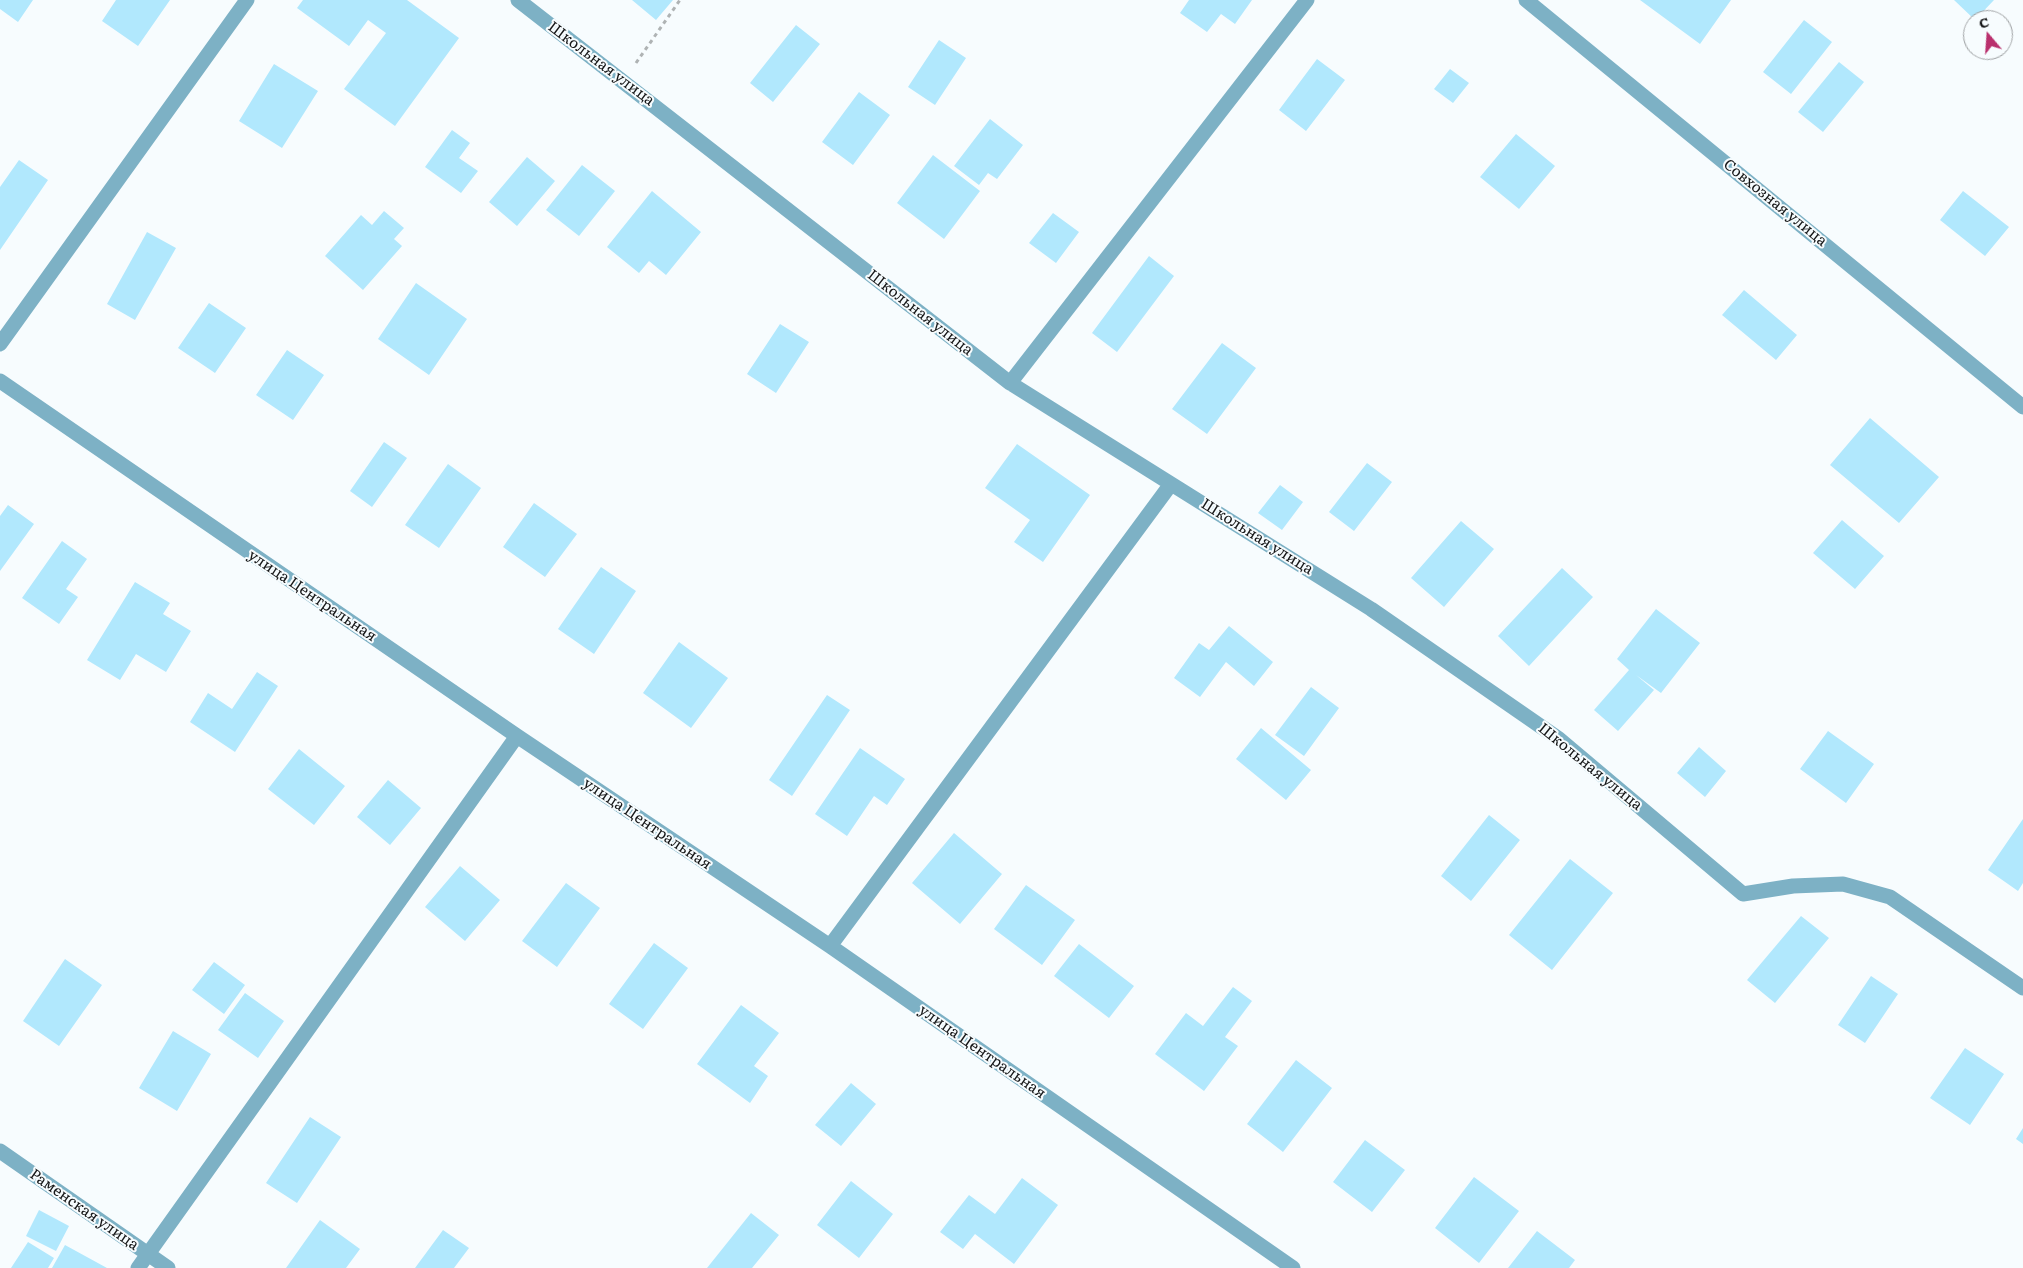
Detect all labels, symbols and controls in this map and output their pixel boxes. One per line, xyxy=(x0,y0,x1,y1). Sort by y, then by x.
north arrow xyxy=(1963,10,2013,60)
text: С xyxy=(1976,11,1991,33)
street label: Школьная улица xyxy=(544,18,658,110)
street label: Совхозная улица xyxy=(1720,156,1830,250)
street label: Школьная улица xyxy=(864,266,976,360)
street label: Школьная улица xyxy=(1198,495,1316,579)
street label: улица Центральная xyxy=(244,546,380,646)
street label: Школьная улица xyxy=(1534,720,1646,814)
street label: улица Центральная xyxy=(579,774,715,874)
street label: улица Центральная xyxy=(915,1001,1049,1103)
street label: Раменская улица xyxy=(26,1166,142,1254)

